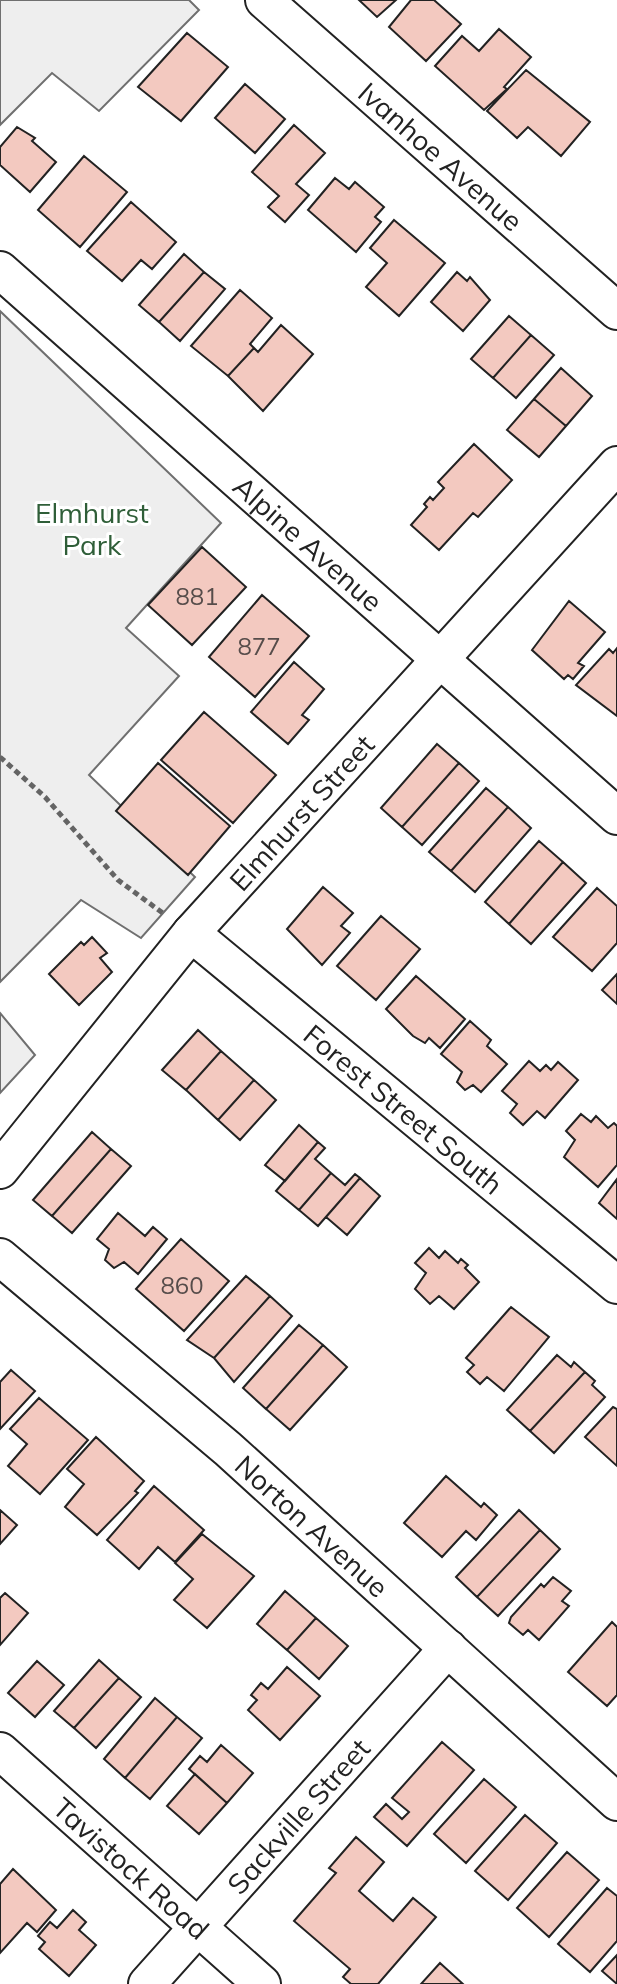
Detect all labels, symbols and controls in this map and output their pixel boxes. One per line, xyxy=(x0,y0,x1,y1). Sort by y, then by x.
street label: Ivanhoe Avenue xyxy=(352,74,531,238)
street label: Alpine Avenue xyxy=(227,468,390,618)
park label: Elmhurst Park xyxy=(35,495,149,562)
house number: 881 xyxy=(175,581,219,611)
house number: 877 xyxy=(237,631,281,661)
street label: Elmhurst Street xyxy=(221,727,381,897)
street label: Forest Street South xyxy=(297,1016,510,1201)
house number: 860 xyxy=(160,1270,204,1300)
street label: Norton Avenue xyxy=(228,1447,396,1604)
street label: Sackville Street xyxy=(219,1730,377,1901)
street label: Tavistock Road xyxy=(46,1790,217,1946)

